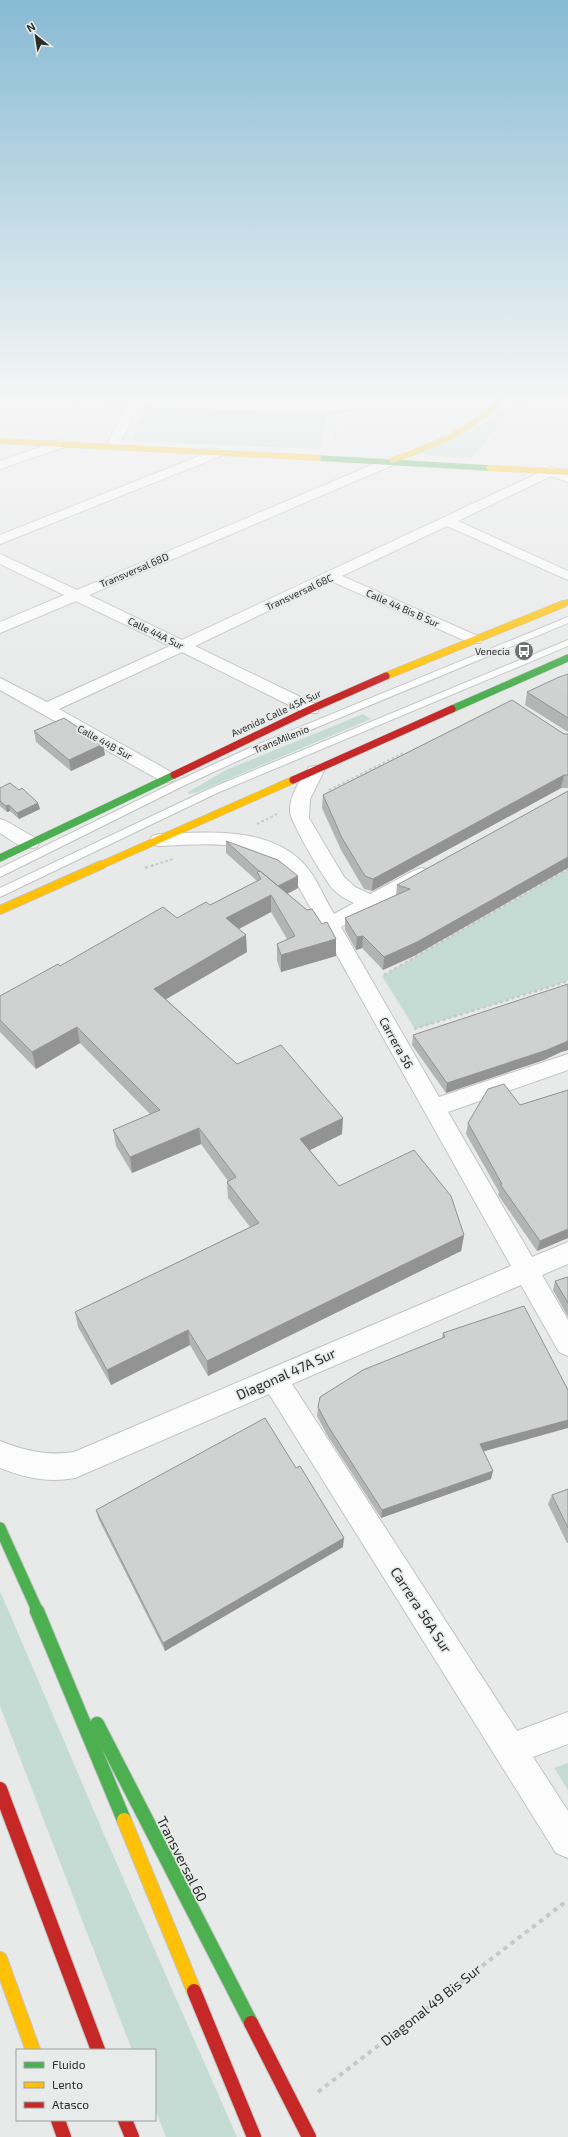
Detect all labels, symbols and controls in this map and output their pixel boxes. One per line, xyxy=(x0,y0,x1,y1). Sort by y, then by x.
north arrow xyxy=(16,16,56,56)
text: N xyxy=(24,19,37,35)
street label: Transversal 68D xyxy=(98,550,171,590)
street label: Transversal 68C xyxy=(263,571,335,613)
street label: Calle 44 Bis B Sur xyxy=(364,586,442,630)
street label: Calle 44A Sur xyxy=(126,614,186,652)
bus stop icon: Venecia xyxy=(513,640,535,662)
place label: Venecia xyxy=(475,645,510,657)
street label: Avenida Calle 45A Sur xyxy=(229,687,323,739)
street label: Calle 44B Sur xyxy=(76,722,134,762)
street label: TransMilenio xyxy=(251,722,311,756)
street label: Carrera 56 xyxy=(377,1014,417,1071)
street label: Diagonal 47A Sur xyxy=(233,1344,339,1403)
street label: Carrera 56A Sur xyxy=(387,1564,456,1656)
street label: Transversal 60 xyxy=(154,1813,211,1905)
street label: Diagonal 49 Bis Sur xyxy=(377,1960,484,2049)
legend xyxy=(16,2049,156,2121)
text: Fluido xyxy=(52,2057,86,2071)
text: Lento xyxy=(52,2077,83,2091)
text: Atasco xyxy=(52,2097,89,2111)

